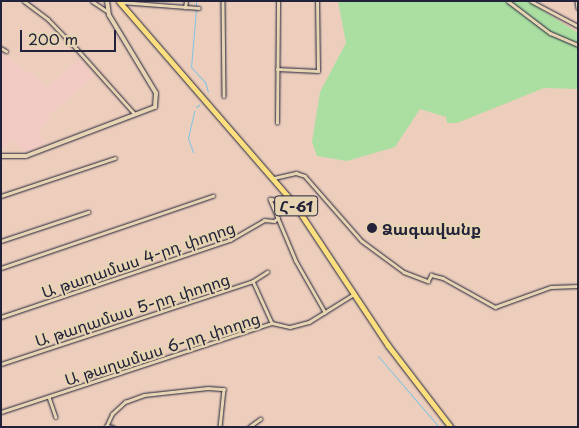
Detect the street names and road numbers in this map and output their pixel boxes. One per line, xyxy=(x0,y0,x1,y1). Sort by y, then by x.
road number: Հ-61 xyxy=(274,194,318,218)
street label: Ա թաղամաս 4-րդ փողոց xyxy=(39,217,237,301)
street label: Ա թաղամաս 5-րդ փողոց xyxy=(32,268,232,350)
street label: Ա թաղամաս 6-րդ փողոց xyxy=(62,307,262,389)

